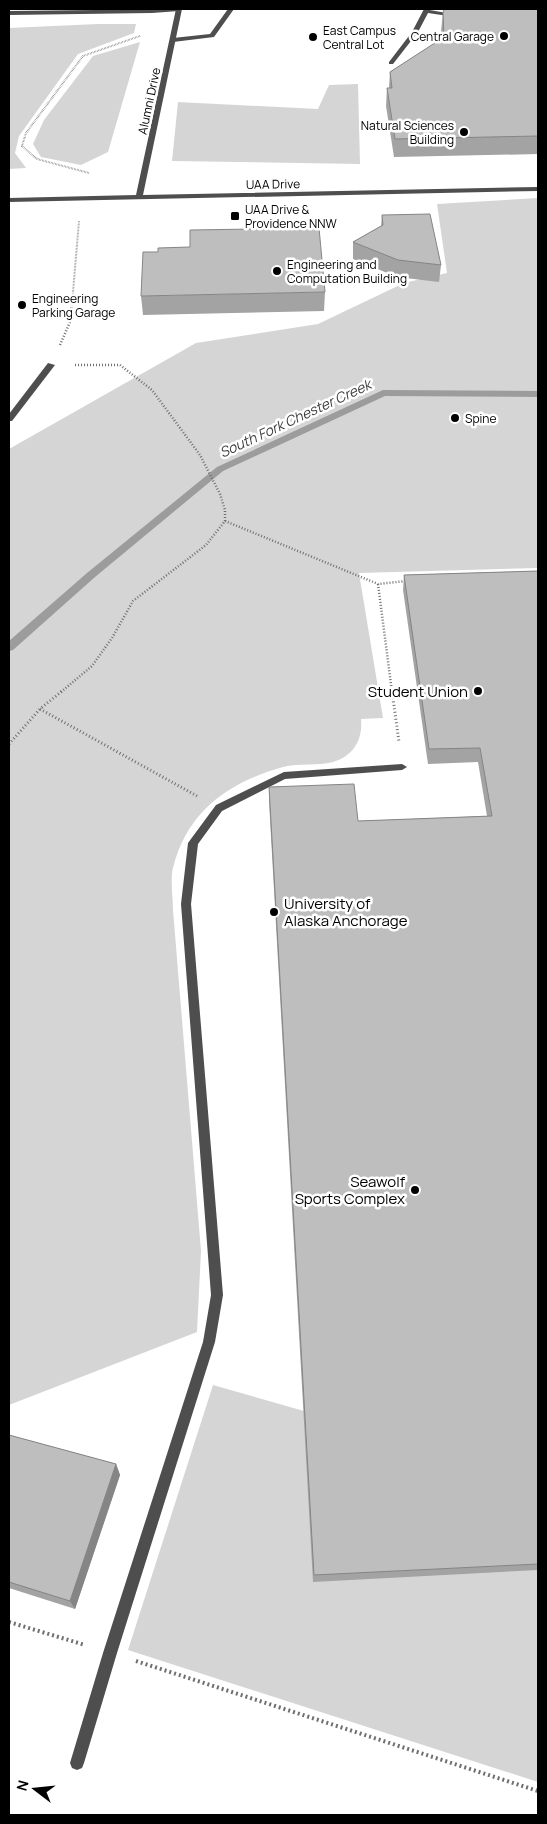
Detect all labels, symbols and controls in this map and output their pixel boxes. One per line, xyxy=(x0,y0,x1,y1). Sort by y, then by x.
place label: East Campus Central Lot xyxy=(323,22,396,53)
place label: Central Garage xyxy=(411,28,494,45)
marker: Central Garage xyxy=(498,30,510,42)
marker: East Campus Central Lot xyxy=(307,31,319,43)
street label: Alumni Drive xyxy=(134,66,164,136)
place label: Natural Sciences Building xyxy=(361,117,454,148)
marker: Natural Sciences Building xyxy=(458,126,470,138)
street label: UAA Drive xyxy=(246,175,300,193)
place label: UAA Drive & Providence NNW xyxy=(245,201,338,232)
marker: UAA Drive & Providence NNW xyxy=(229,210,241,222)
place label: Engineering and Computation Building xyxy=(287,256,407,287)
marker: Engineering and Computation Building xyxy=(271,265,283,277)
place label: Engineering Parking Garage xyxy=(32,290,115,321)
marker: Engineering Parking Garage xyxy=(16,299,28,311)
water label: South Fork Chester Creek xyxy=(216,374,376,462)
place label: Spine xyxy=(465,410,496,427)
marker: Spine xyxy=(449,412,461,424)
place label: Student Union xyxy=(368,681,468,702)
marker: Student Union xyxy=(472,685,484,697)
place label: University of Alaska Anchorage xyxy=(284,893,408,931)
marker: University of Alaska Anchorage xyxy=(268,906,280,918)
place label: Seawolf Sports Complex xyxy=(295,1171,406,1209)
marker: Seawolf Sports Complex xyxy=(409,1184,421,1196)
north arrow xyxy=(10,1764,60,1814)
text: N xyxy=(12,1778,33,1793)

